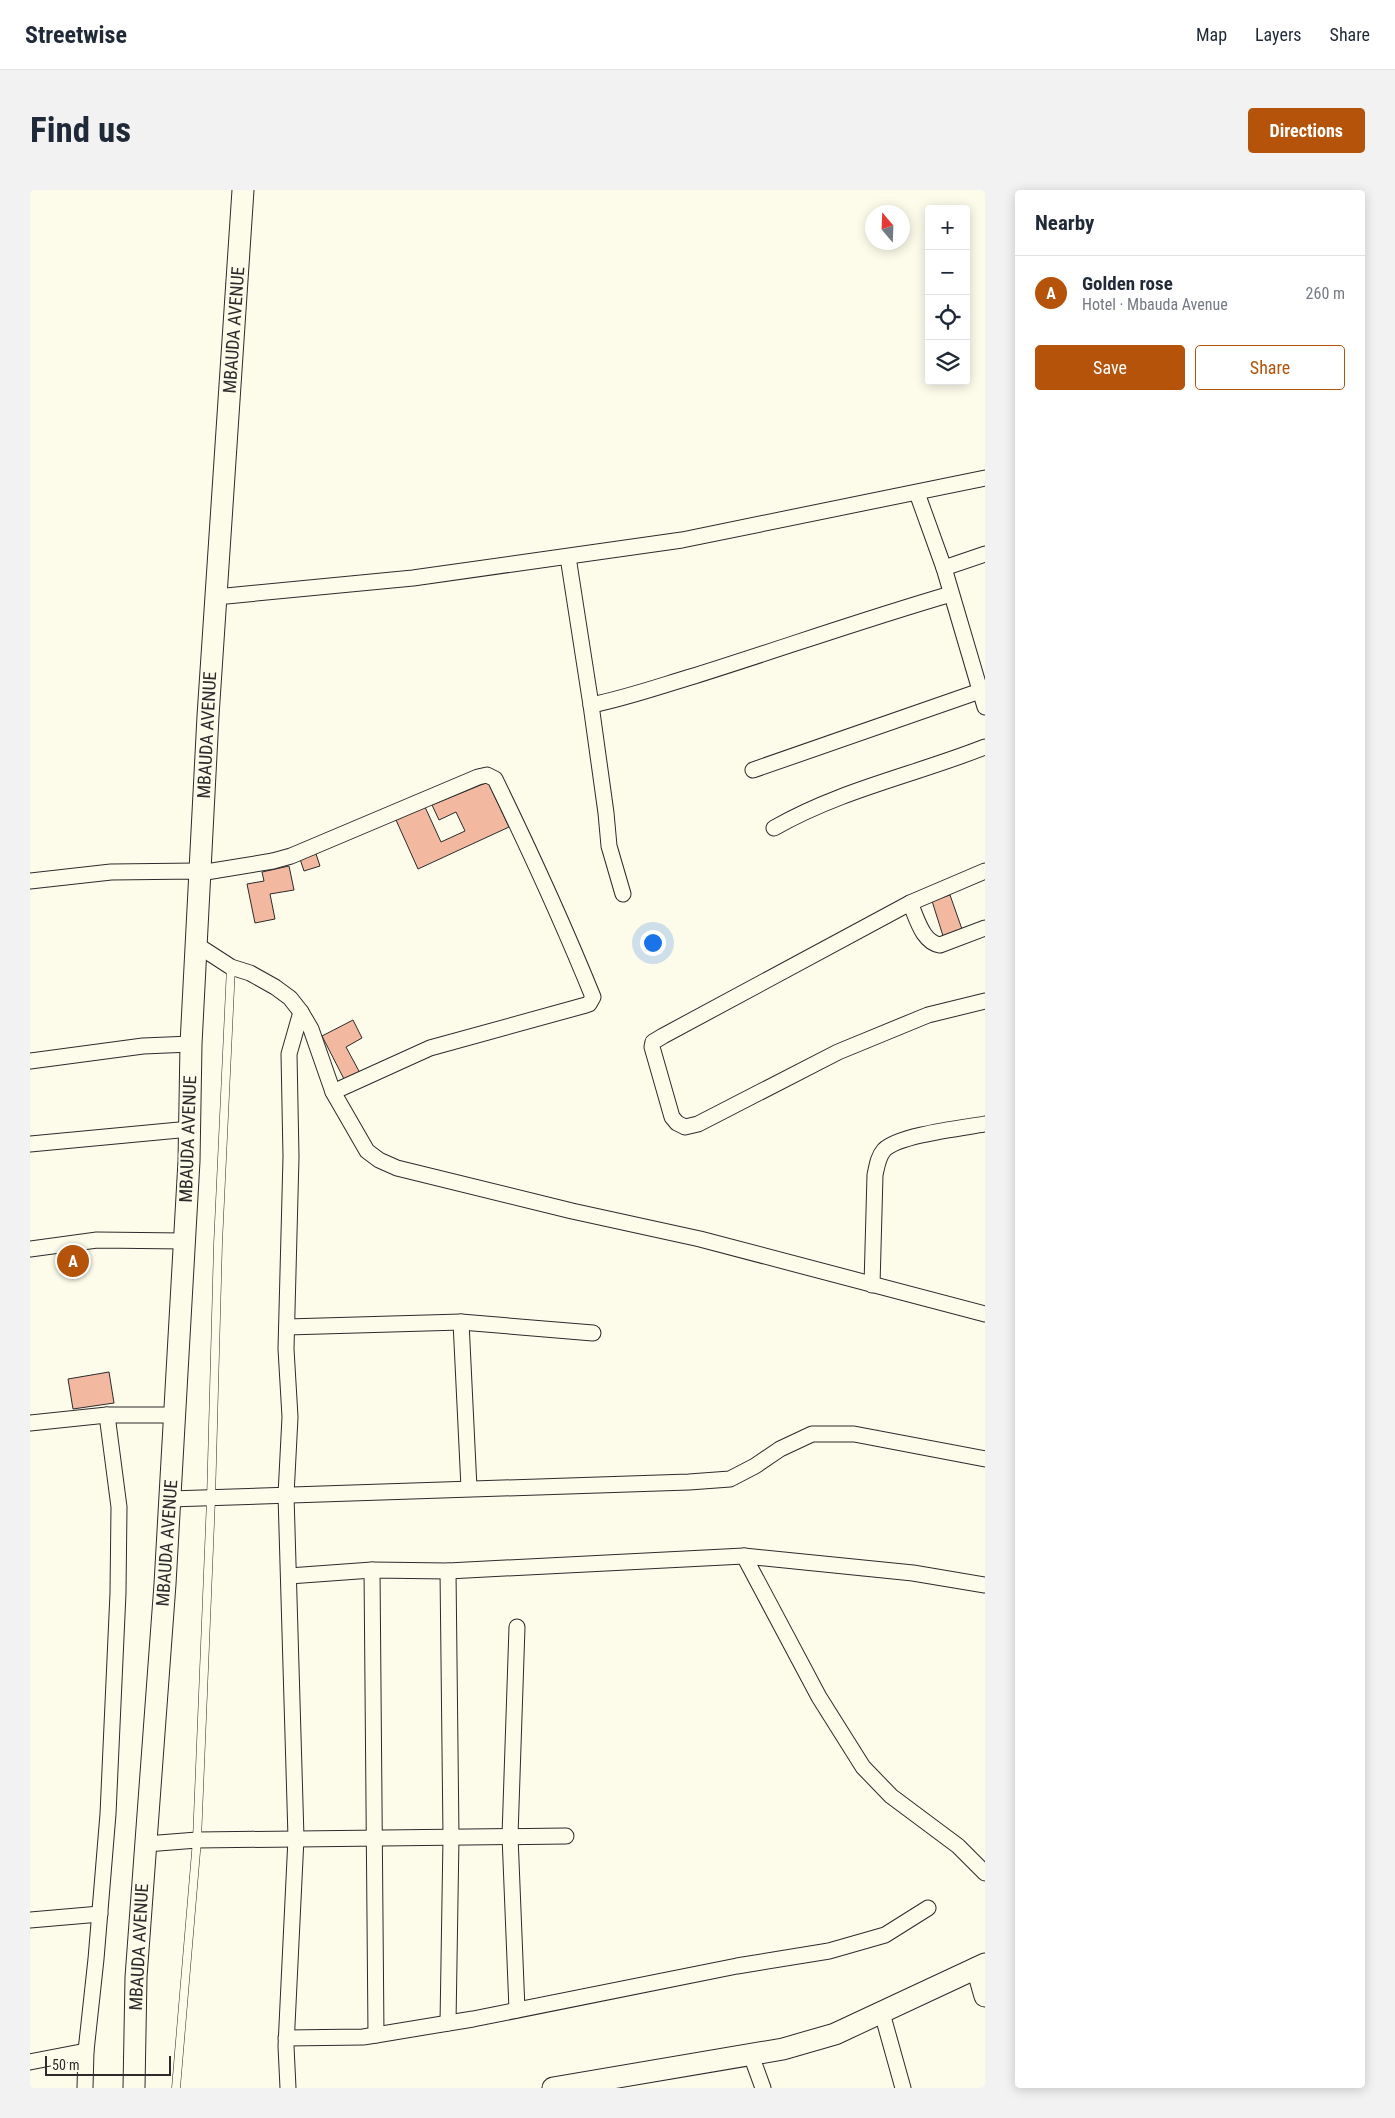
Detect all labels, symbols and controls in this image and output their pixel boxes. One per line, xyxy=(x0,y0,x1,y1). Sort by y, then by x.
text: Streetwise xyxy=(25,21,127,49)
text: Map xyxy=(1196,24,1227,45)
text: Layers xyxy=(1255,24,1302,45)
text: Share xyxy=(1330,24,1370,45)
button: Directions xyxy=(1248,108,1365,153)
text: Find us xyxy=(30,110,131,151)
north arrow xyxy=(865,205,910,250)
map controls xyxy=(925,205,970,385)
button: + xyxy=(925,205,970,250)
text: Nearby xyxy=(1035,211,1094,235)
button: − xyxy=(925,250,970,295)
street label: MBAUDA AVENUE xyxy=(219,266,248,394)
text: Golden rose xyxy=(1082,272,1173,295)
text: A xyxy=(1046,284,1056,303)
text: 260 m xyxy=(1306,284,1345,303)
button: locate xyxy=(925,295,970,340)
text: Hotel · Mbauda Avenue xyxy=(1082,295,1228,314)
button: layers xyxy=(925,340,970,385)
button: Save xyxy=(1035,345,1185,390)
button: Share xyxy=(1195,345,1345,390)
street label: MBAUDA AVENUE xyxy=(193,671,220,799)
your location xyxy=(640,930,666,956)
street label: MBAUDA AVENUE xyxy=(175,1075,200,1203)
pin: A xyxy=(57,1242,89,1280)
street label: MBAUDA AVENUE xyxy=(152,1479,181,1607)
street label: MBAUDA AVENUE xyxy=(125,1883,152,2011)
scale bar xyxy=(45,2053,171,2076)
text: 50 m xyxy=(52,2057,80,2073)

